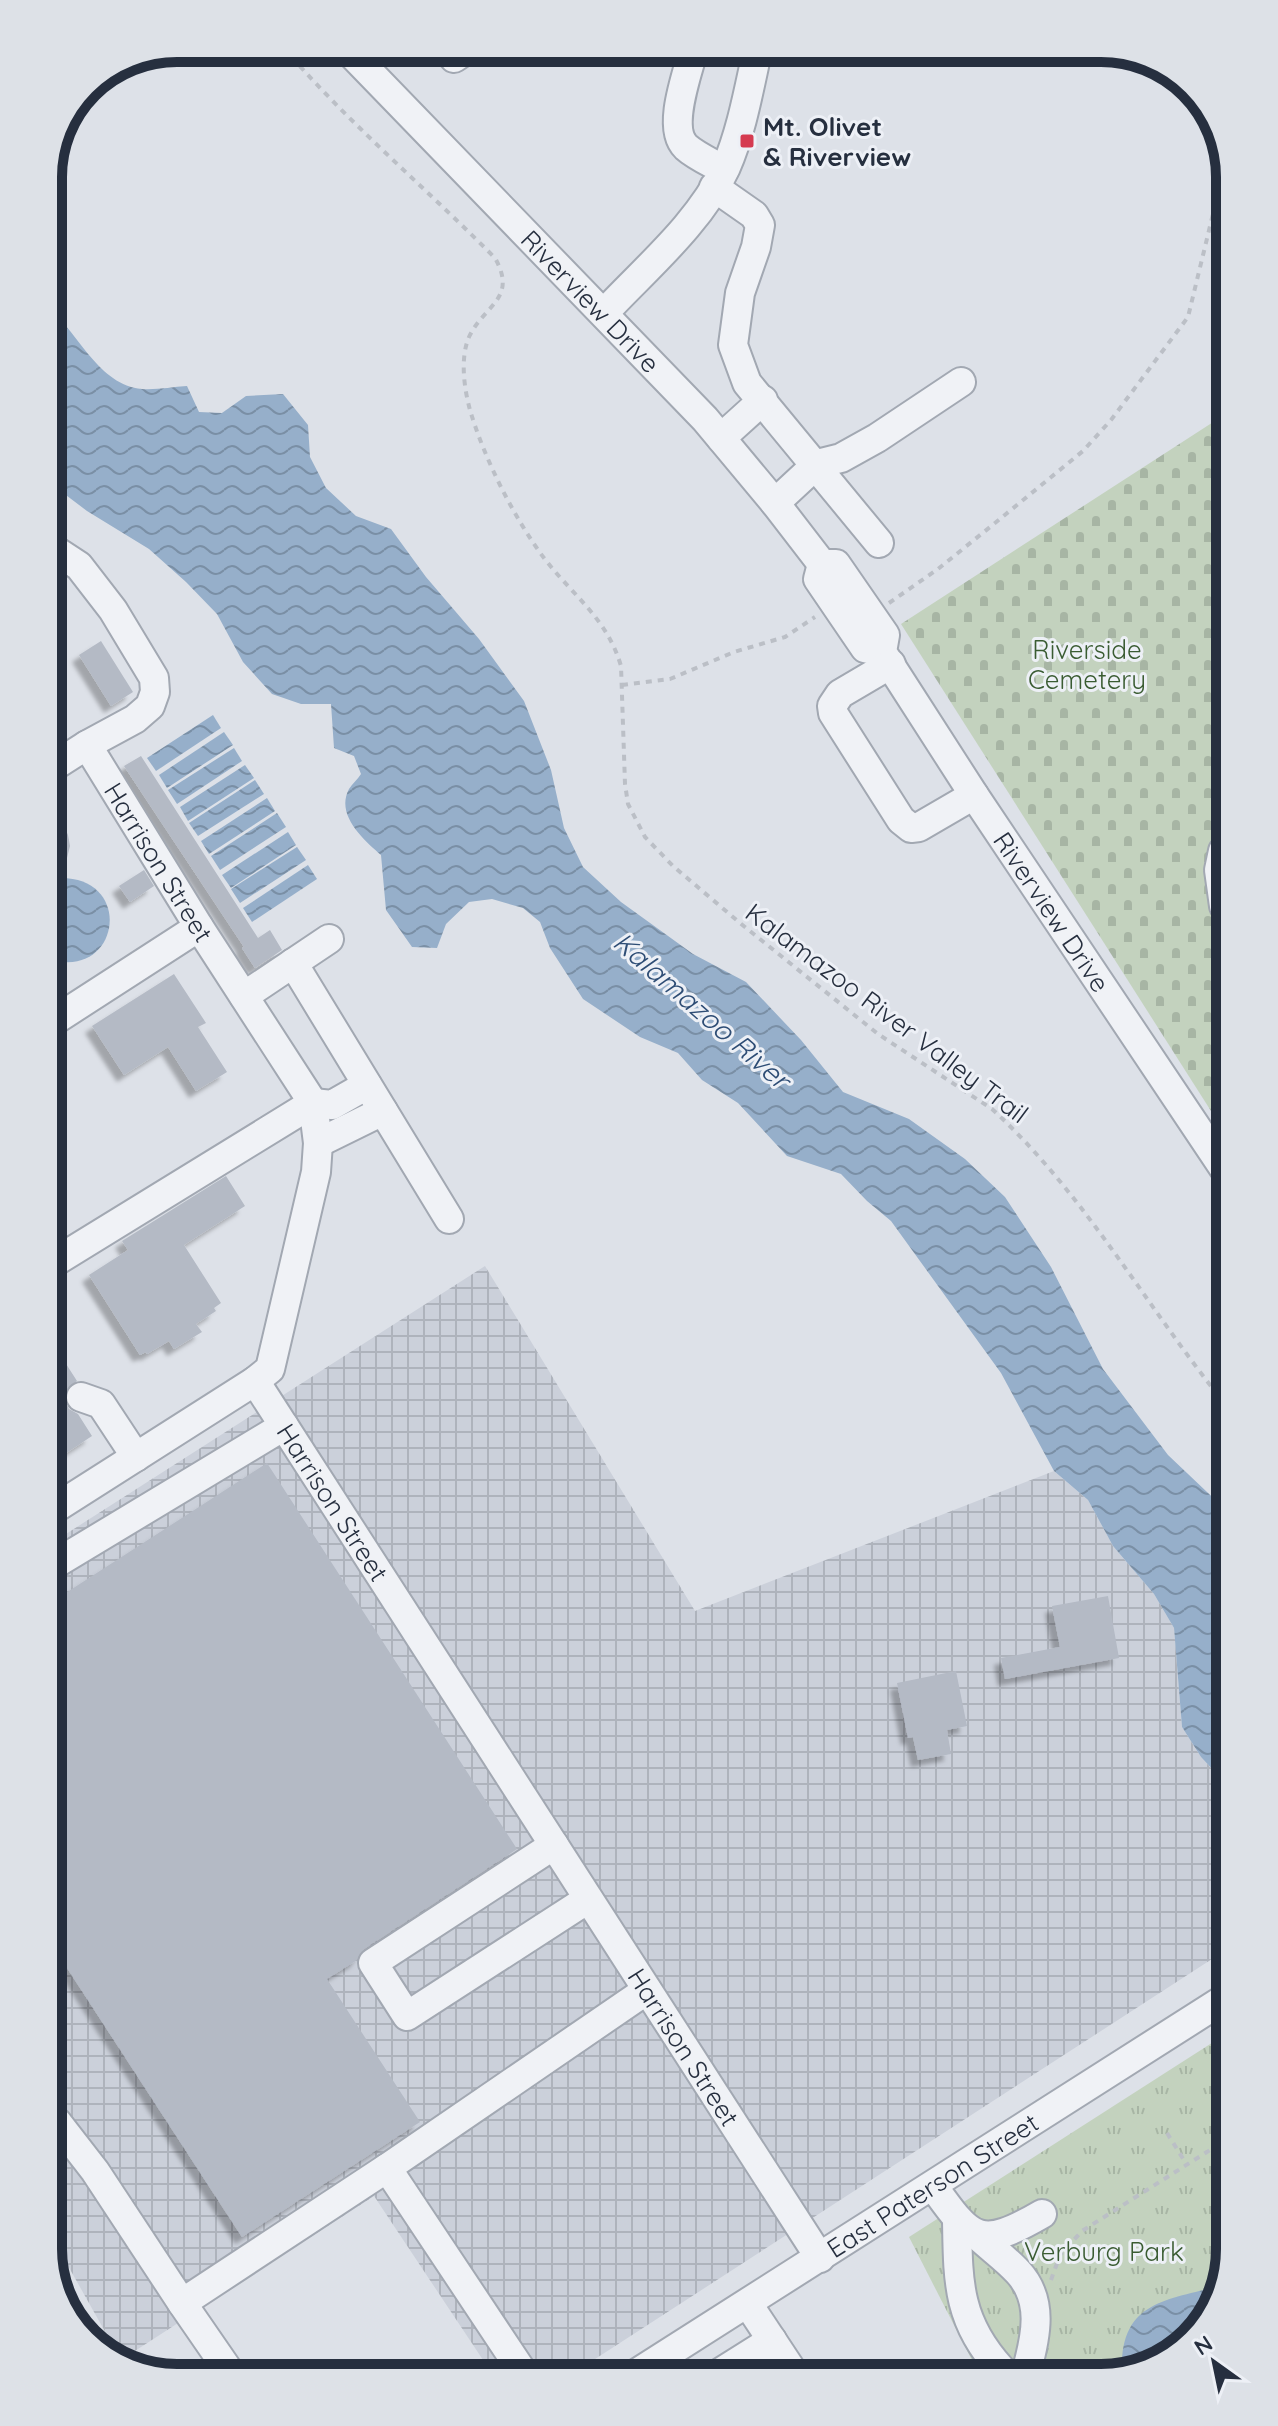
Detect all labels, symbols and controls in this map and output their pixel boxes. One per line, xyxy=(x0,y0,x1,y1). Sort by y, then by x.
place label: Mt. Olivet & Riverview xyxy=(763,110,911,173)
marker: Mt. Olivet & Riverview xyxy=(738,132,756,150)
street label: Riverview Drive xyxy=(514,223,667,379)
park label: Riverside Cemetery xyxy=(1028,633,1146,696)
street label: Harrison Street xyxy=(97,776,221,948)
street label: Riverview Drive xyxy=(987,825,1118,998)
street label: Kalamazoo River Valley Trail xyxy=(739,896,1035,1130)
water label: Kalamazoo River xyxy=(607,924,800,1098)
street label: Harrison Street xyxy=(270,1417,396,1587)
street label: Harrison Street xyxy=(621,1962,747,2132)
street label: East Paterson Street xyxy=(820,2105,1044,2265)
park label: Verburg Park xyxy=(1024,2235,1184,2268)
north arrow xyxy=(1174,2322,1254,2402)
text: N xyxy=(1189,2329,1218,2361)

